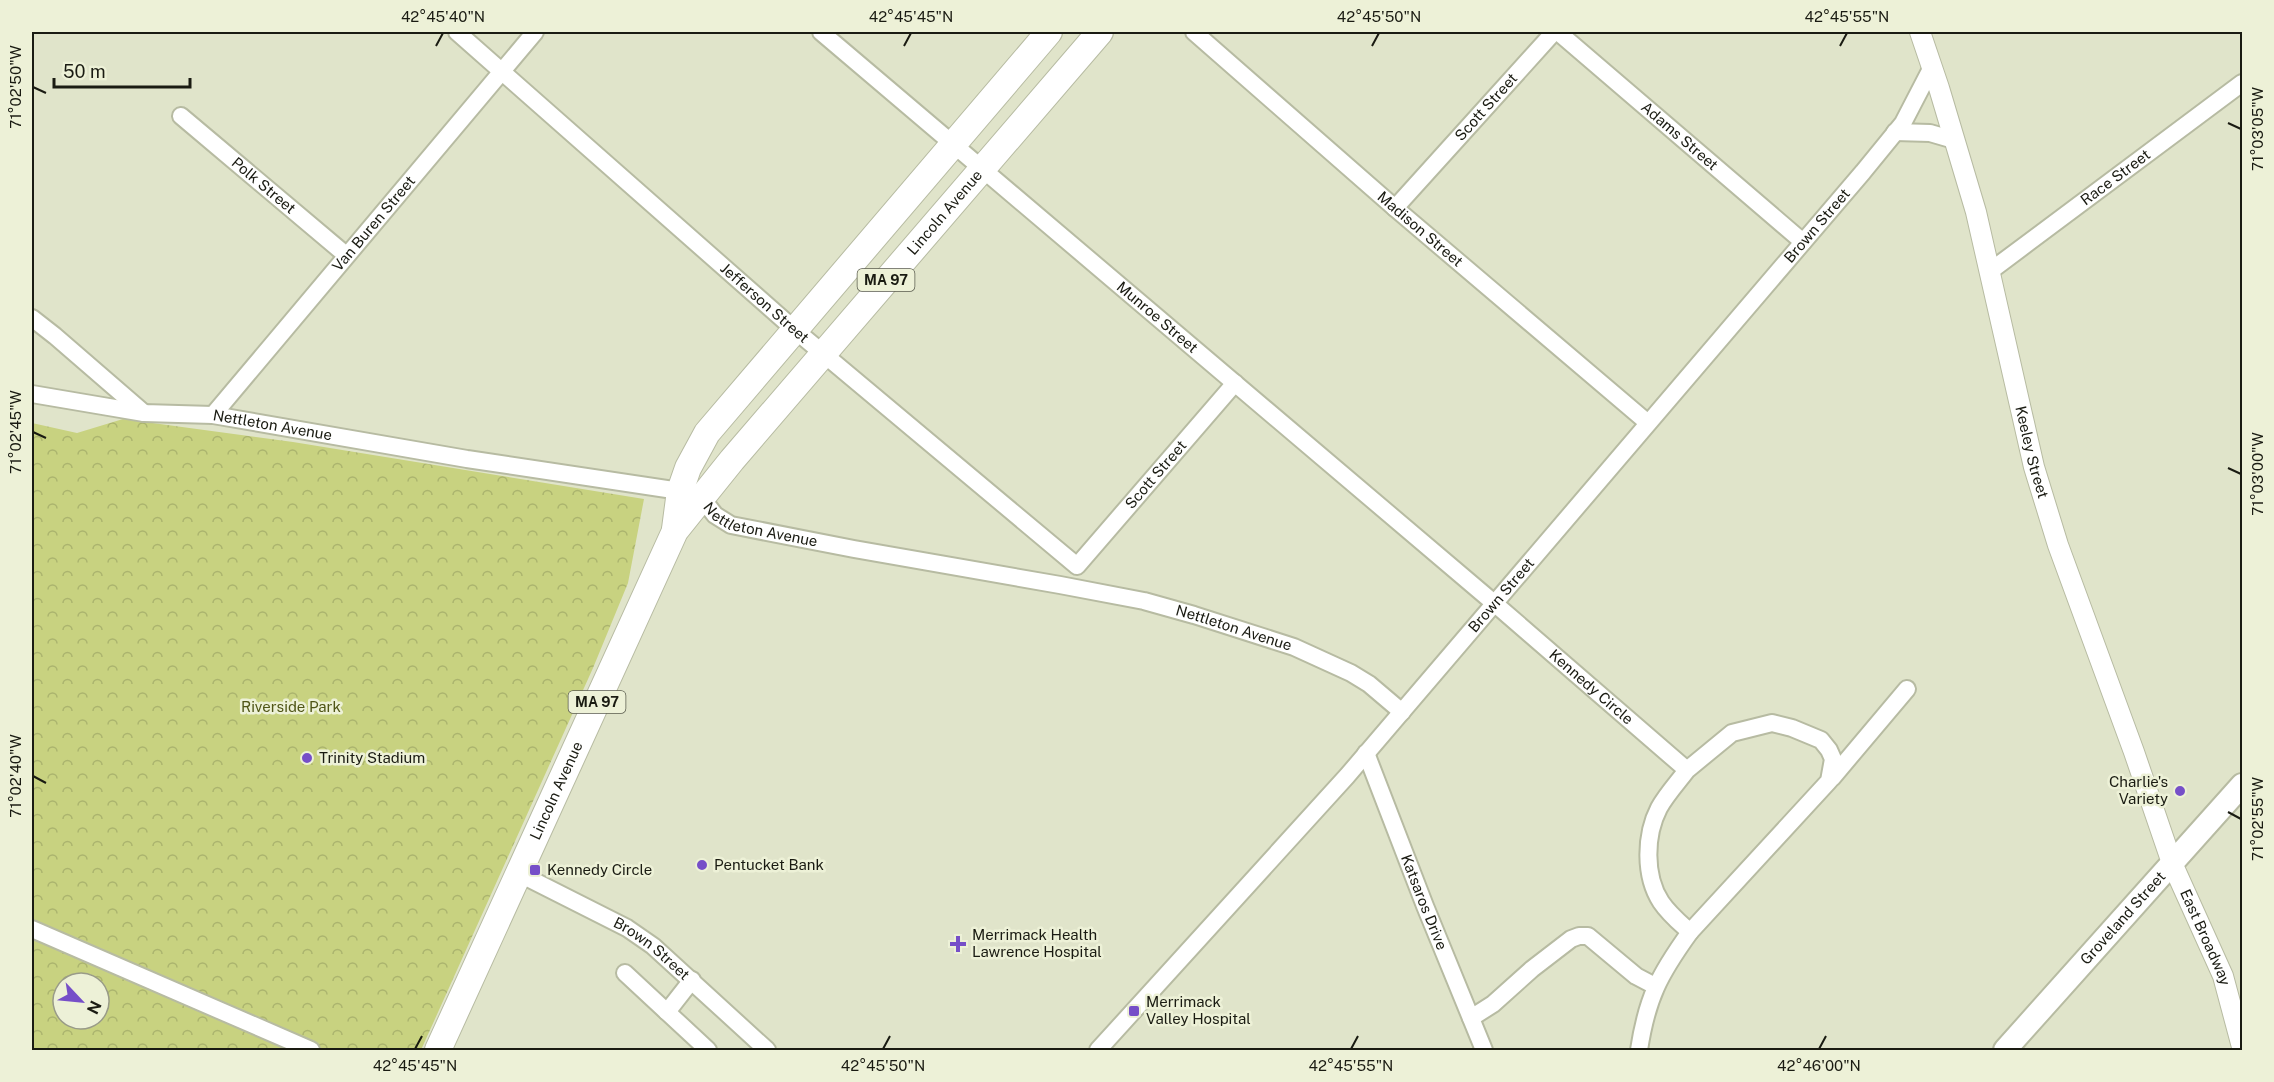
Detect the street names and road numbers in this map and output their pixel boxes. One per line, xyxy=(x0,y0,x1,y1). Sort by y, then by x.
street label: Scott Street xyxy=(1451,69,1521,144)
street label: Adams Street xyxy=(1638,98,1722,173)
street label: Race Street xyxy=(2077,146,2153,208)
street label: Polk Street xyxy=(228,153,299,217)
street label: Lincoln Avenue xyxy=(903,166,985,258)
street label: Van Buren Street xyxy=(329,172,419,274)
street label: Brown Street xyxy=(1780,185,1853,266)
street label: Madison Street xyxy=(1374,188,1467,270)
street label: Jefferson Street xyxy=(717,259,813,346)
road number: MA 97 xyxy=(858,269,914,291)
street label: Munroe Street xyxy=(1114,278,1202,356)
street label: Keeley Street xyxy=(2012,404,2052,500)
street label: Nettleton Avenue xyxy=(212,406,333,443)
street label: Scott Street xyxy=(1121,437,1190,512)
street label: Nettleton Avenue xyxy=(700,499,819,550)
street label: Brown Street xyxy=(1465,554,1538,635)
street label: Nettleton Avenue xyxy=(1174,601,1294,654)
street label: Kennedy Circle xyxy=(1546,646,1637,728)
road number: MA 97 xyxy=(568,691,626,713)
street label: Lincoln Avenue xyxy=(526,739,586,842)
street label: Katsaros Drive xyxy=(1398,852,1451,952)
street label: Groveland Street xyxy=(2077,868,2169,968)
street label: East Broadway xyxy=(2177,886,2234,987)
street label: Brown Street xyxy=(611,914,693,983)

